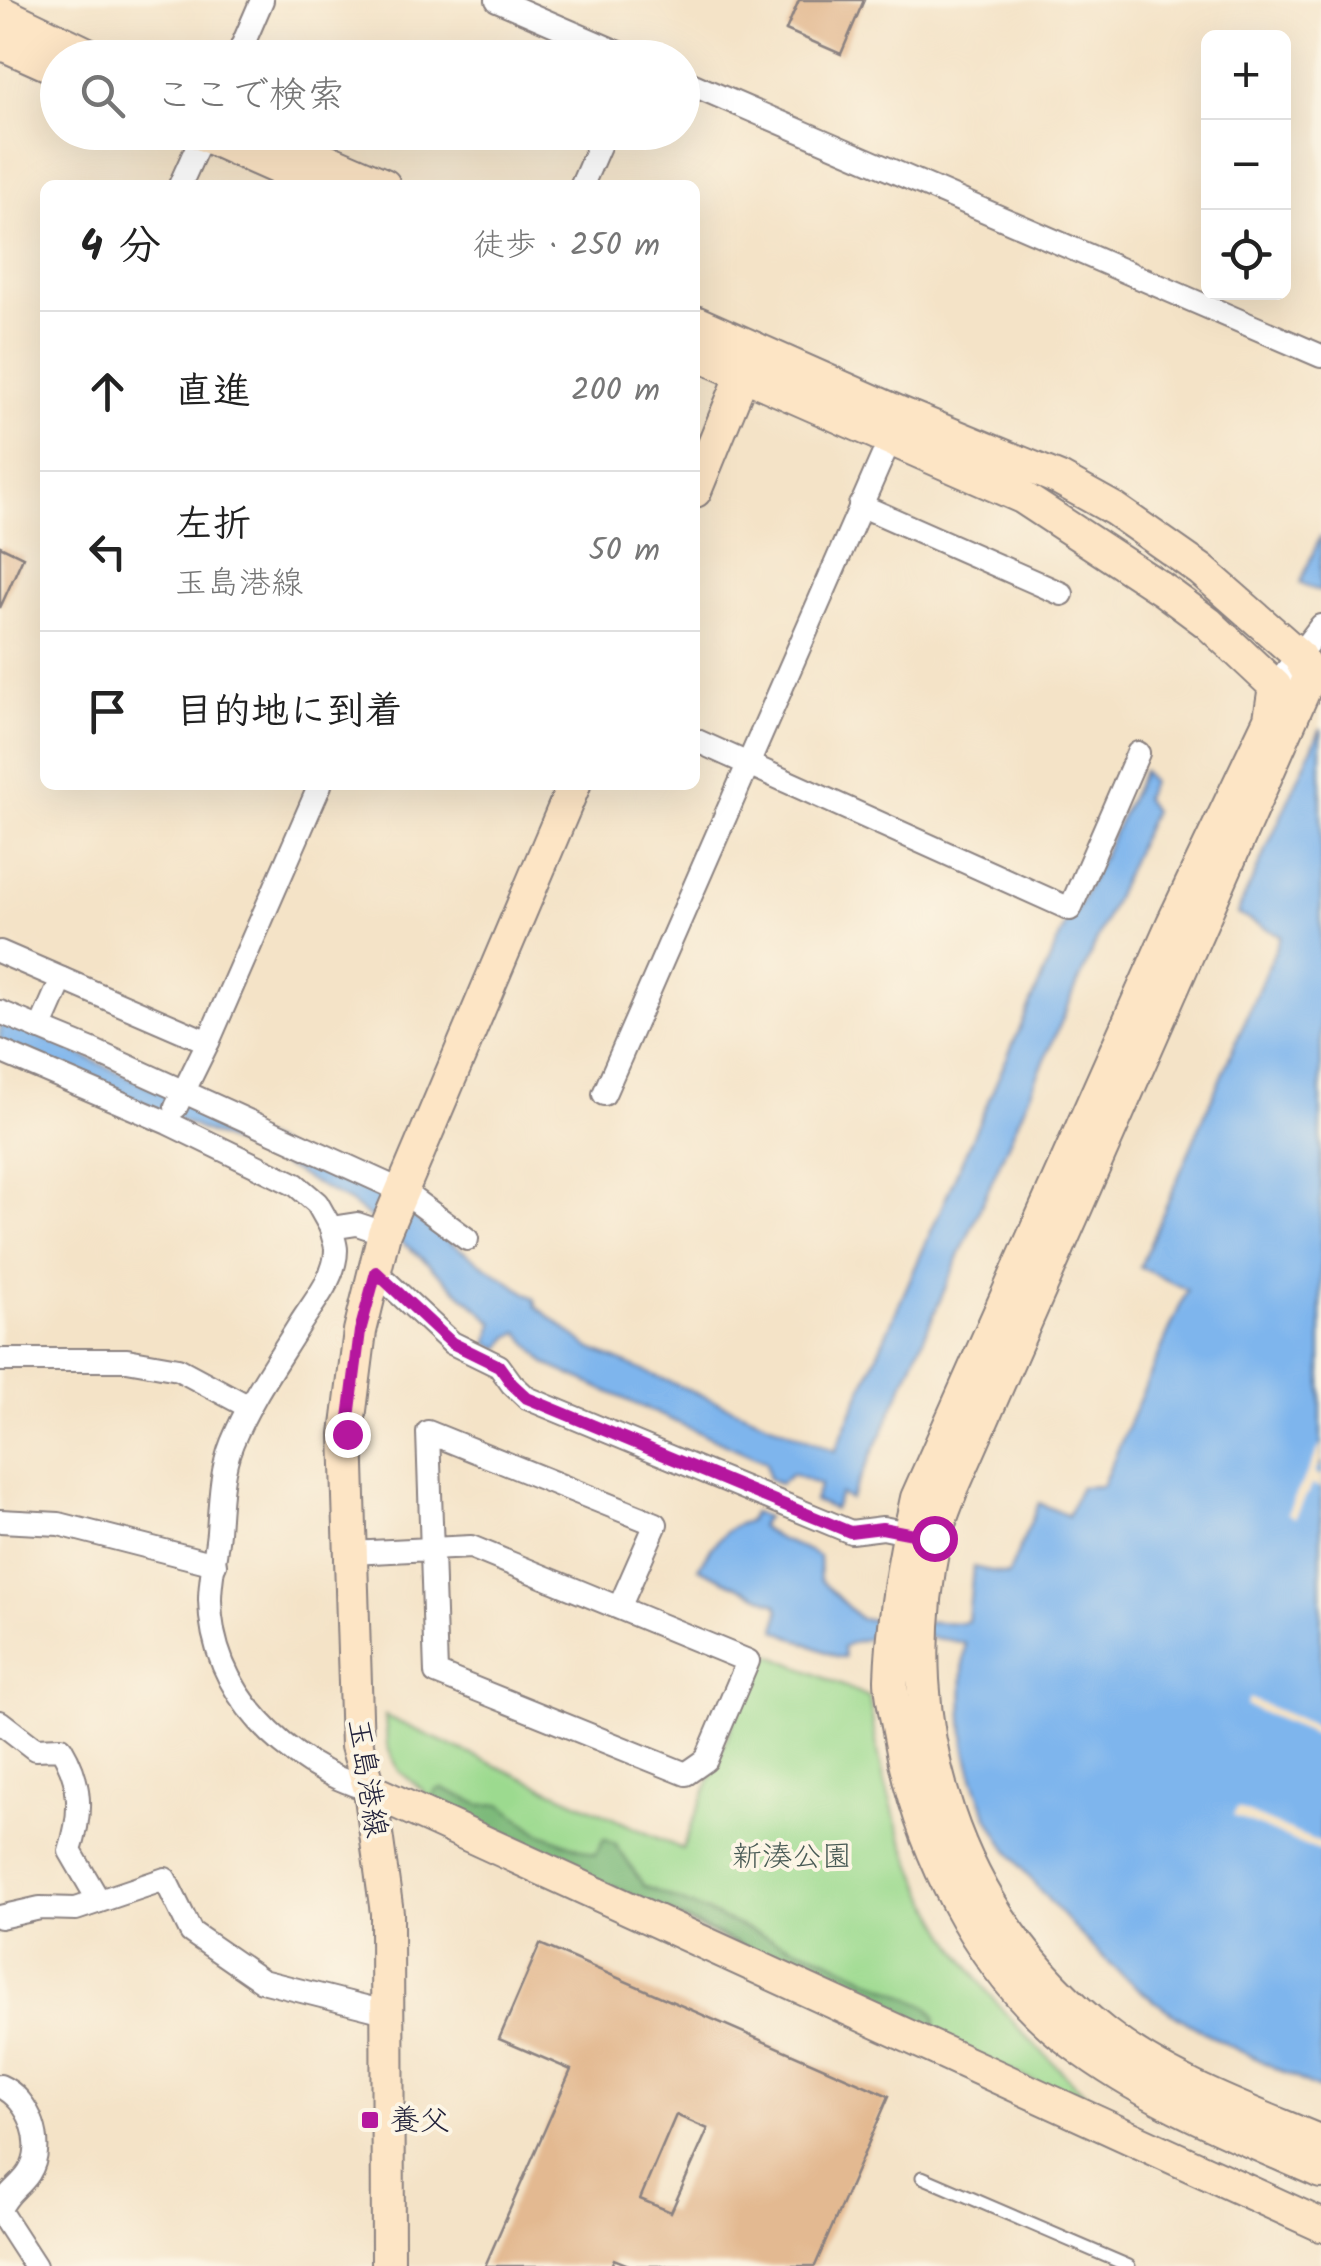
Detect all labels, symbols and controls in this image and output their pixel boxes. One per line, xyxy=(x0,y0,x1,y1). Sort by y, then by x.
map controls xyxy=(1201,30,1291,300)
button: + xyxy=(1201,30,1291,120)
search box xyxy=(40,40,700,150)
text: ここで検索 xyxy=(155,67,345,127)
icon: search xyxy=(75,68,130,123)
button: − xyxy=(1201,120,1291,210)
button: locate xyxy=(1201,210,1291,300)
text: 4 分 xyxy=(80,214,161,281)
text: 徒歩 · 250 m xyxy=(473,221,660,272)
text: 直進 xyxy=(175,363,251,423)
icon: ahead xyxy=(80,364,135,419)
text: 200 m xyxy=(571,366,660,417)
text: 左折 xyxy=(175,496,251,556)
icon: left xyxy=(80,524,135,579)
text: 50 m xyxy=(589,526,660,577)
text: 玉島港線 xyxy=(175,559,303,610)
text: 目的地に到着 xyxy=(175,683,403,743)
icon: arrive xyxy=(80,684,135,739)
route end xyxy=(325,1412,371,1458)
route start xyxy=(912,1516,958,1562)
street label: 玉島港線 xyxy=(333,1715,399,1841)
park label: 新湊公園 xyxy=(732,1834,852,1882)
place label: 養父 xyxy=(390,2098,450,2146)
marker: 養父 xyxy=(359,2109,381,2131)

